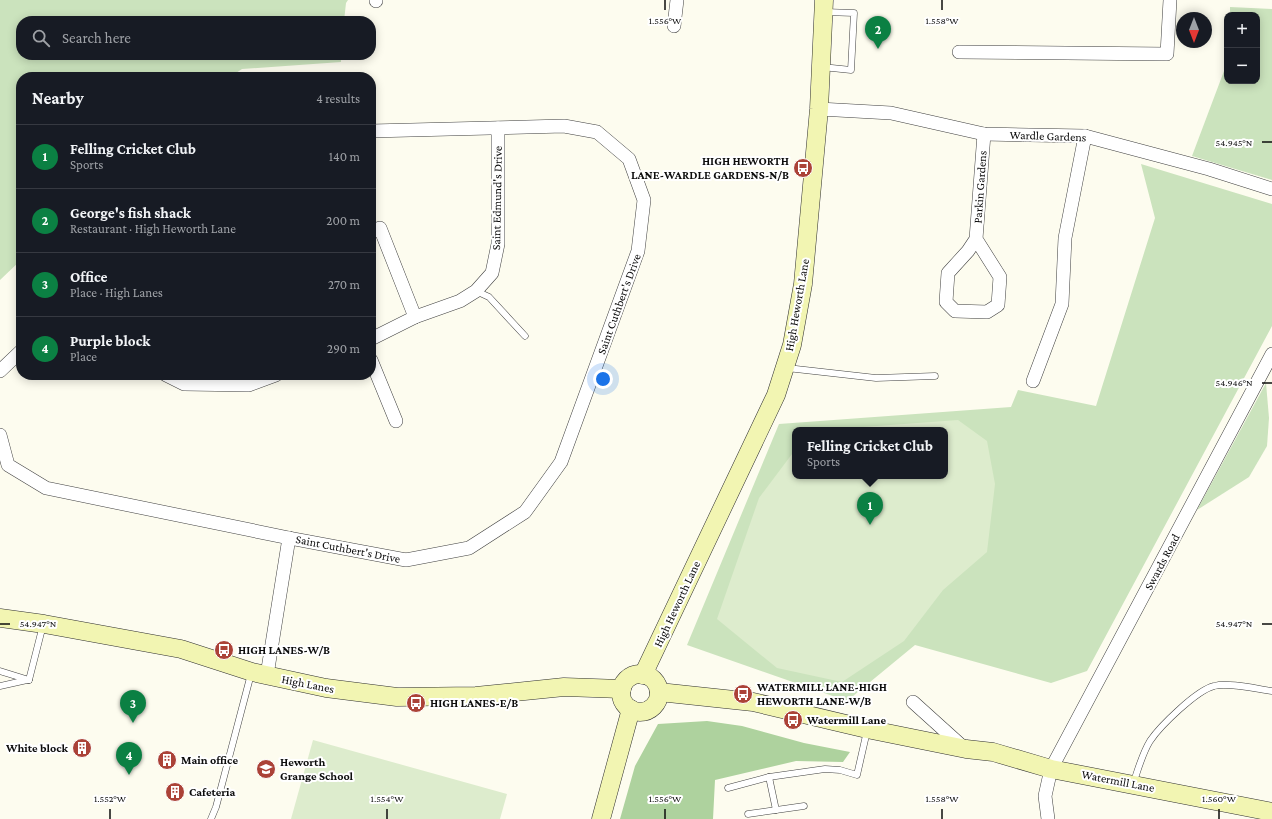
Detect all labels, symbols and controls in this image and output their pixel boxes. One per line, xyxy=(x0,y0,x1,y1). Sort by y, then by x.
north arrow xyxy=(1176,12,1212,48)
map controls xyxy=(1224,12,1260,84)
button: + xyxy=(1224,12,1260,48)
text: 1.556°W xyxy=(649,15,682,26)
text: 1.558°W xyxy=(925,15,959,26)
search box xyxy=(16,16,376,60)
pin: 2 xyxy=(865,16,891,49)
icon: search xyxy=(30,27,52,49)
text: Search here xyxy=(62,30,131,46)
button: − xyxy=(1224,48,1260,84)
text: Nearby xyxy=(32,89,84,108)
text: 4 results xyxy=(316,91,360,106)
street label: Wardle Gardens xyxy=(1009,128,1087,144)
text: 54.945°N xyxy=(1216,137,1253,148)
text: Felling Cricket Club xyxy=(70,141,196,157)
street label: Saint Edmund's Drive xyxy=(489,146,505,250)
text: 1 xyxy=(43,149,47,164)
text: 140 m xyxy=(329,149,360,164)
street label: Parkin Gardens xyxy=(970,150,990,224)
place label: HIGH HEWORTH LANE-WARDLE GARDENS-N/B xyxy=(631,154,789,182)
text: Sports xyxy=(70,157,103,172)
bus stop icon: HIGH HEWORTH LANE-WARDLE GARDENS-N/B xyxy=(792,157,814,179)
text: George's fish shack xyxy=(70,205,191,221)
text: 2 xyxy=(42,213,48,228)
text: 200 m xyxy=(326,213,360,228)
text: Restaurant · High Heworth Lane xyxy=(70,221,236,236)
street label: Saint Cuthbert's Drive xyxy=(594,252,644,356)
street label: High Heworth Lane xyxy=(782,258,812,352)
text: Office xyxy=(70,269,108,285)
text: 3 xyxy=(42,277,48,292)
text: 270 m xyxy=(328,277,360,292)
text: Place · High Lanes xyxy=(70,285,163,300)
text: Purple block xyxy=(70,333,150,349)
text: 4 xyxy=(41,341,49,356)
text: 290 m xyxy=(327,341,360,356)
text: Place xyxy=(70,349,97,364)
your location xyxy=(593,369,613,389)
text: 54.946°N xyxy=(1216,377,1253,388)
popup xyxy=(792,427,948,479)
text: Felling Cricket Club xyxy=(807,438,933,454)
text: Sports xyxy=(807,454,840,469)
pin: 1 xyxy=(857,492,883,525)
street label: Swards Road xyxy=(1141,531,1183,592)
street label: Saint Cuthbert's Drive xyxy=(295,532,401,566)
street label: High Heworth Lane xyxy=(651,559,703,649)
text: 54.947°N xyxy=(20,618,57,629)
text: 54.947°N xyxy=(1216,618,1253,629)
bus stop icon: HIGH LANES-W/B xyxy=(213,639,235,661)
place label: HIGH LANES-W/B xyxy=(238,643,330,657)
street label: High Lanes xyxy=(280,672,336,696)
place label: WATERMILL LANE-HIGH HEWORTH LANE-W/B xyxy=(756,680,887,708)
bus stop icon: WATERMILL LANE-HIGH HEWORTH LANE-W/B xyxy=(732,683,754,705)
pin: 3 xyxy=(120,690,146,723)
bus stop icon: HIGH LANES-E/B xyxy=(405,692,427,714)
place label: HIGH LANES-E/B xyxy=(430,696,518,710)
bus stop icon: Watermill Lane xyxy=(782,709,804,731)
place label: Watermill Lane xyxy=(806,713,886,727)
building icon: White block xyxy=(71,737,93,759)
place label: White block xyxy=(5,741,68,755)
pin: 4 xyxy=(116,742,142,775)
building icon: Main office xyxy=(156,749,178,771)
place label: Main office xyxy=(181,753,238,767)
place label: Heworth Grange School xyxy=(280,755,354,783)
school or university icon: Heworth Grange School xyxy=(255,758,277,780)
street label: Watermill Lane xyxy=(1080,767,1156,795)
building icon: Cafeteria xyxy=(164,781,186,803)
place label: Cafeteria xyxy=(189,785,236,799)
text: 1.552°W xyxy=(94,793,127,804)
text: 1.554°W xyxy=(371,793,404,804)
text: 1.556°W xyxy=(649,793,682,804)
text: 1.558°W xyxy=(925,793,959,804)
text: 1.560°W xyxy=(1202,793,1237,804)

